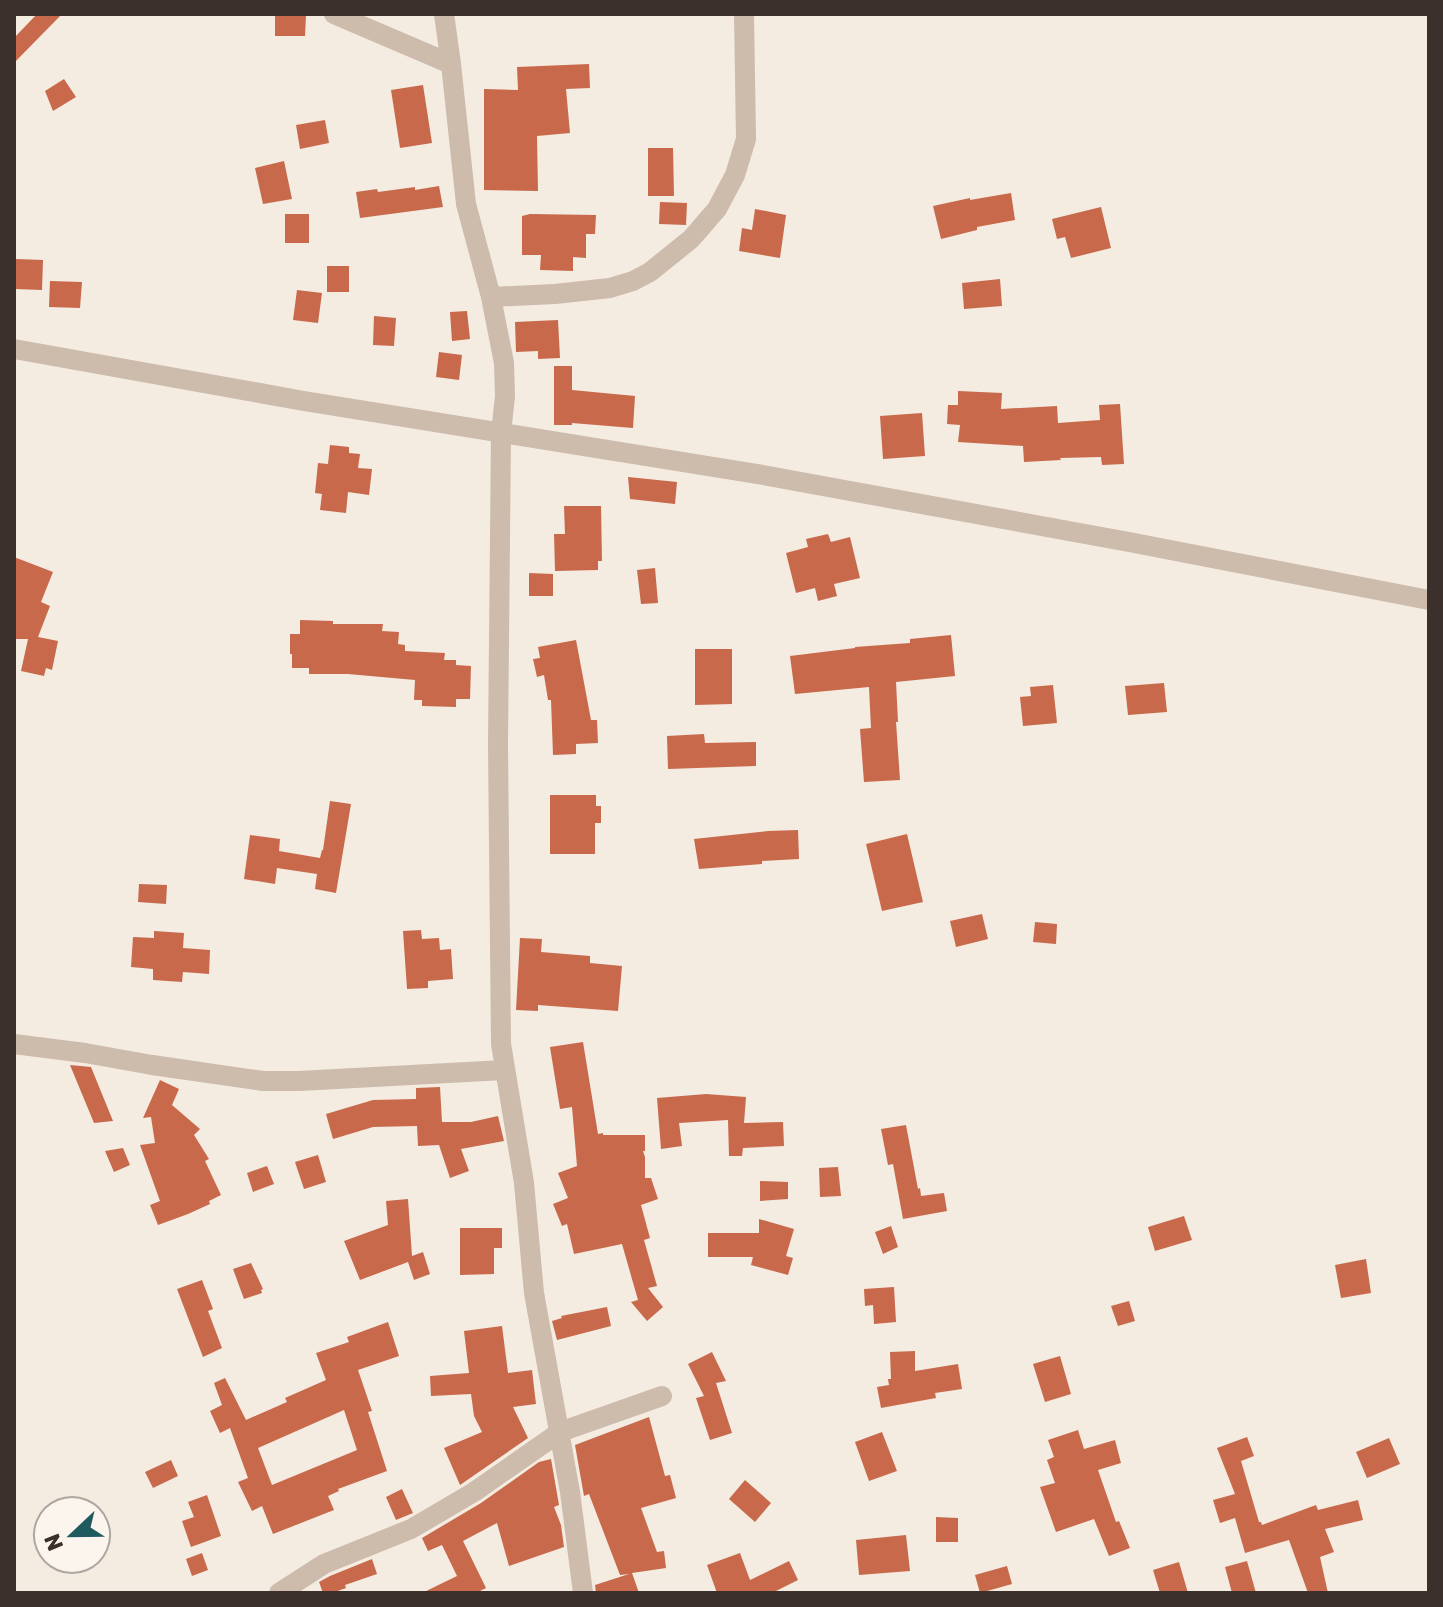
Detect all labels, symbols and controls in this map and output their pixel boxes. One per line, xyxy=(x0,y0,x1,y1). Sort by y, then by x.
north arrow xyxy=(32,1495,112,1575)
text: N xyxy=(38,1530,69,1555)

